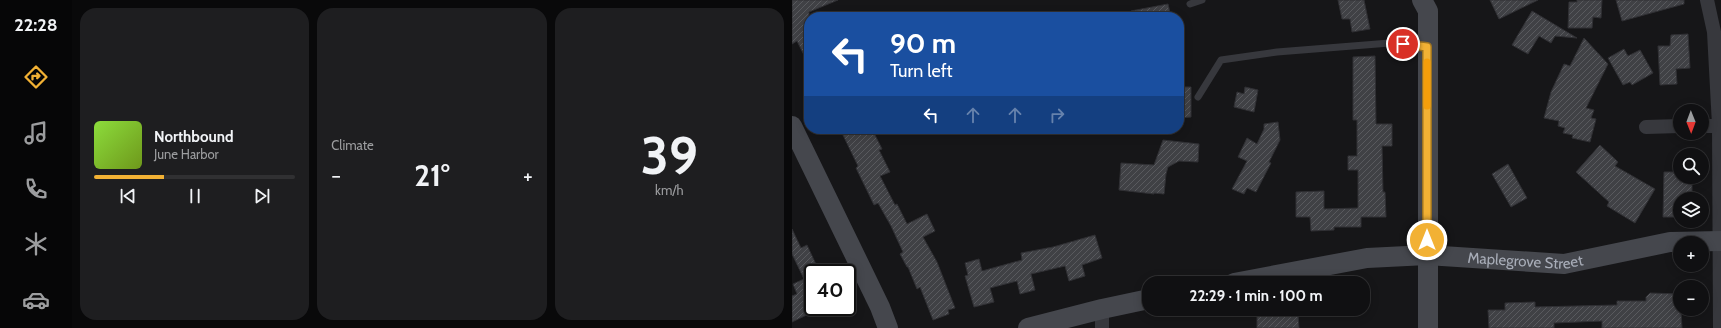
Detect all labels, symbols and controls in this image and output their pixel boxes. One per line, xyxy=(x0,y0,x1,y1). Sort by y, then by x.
text: 22:28 xyxy=(14,14,58,36)
text: 90 m xyxy=(890,26,956,60)
pin xyxy=(1386,27,1420,61)
icon: left xyxy=(824,28,876,80)
icon: arrive xyxy=(1392,33,1414,55)
text: Turn left xyxy=(890,60,953,82)
icon: directions xyxy=(22,63,50,91)
icon: left xyxy=(920,104,942,126)
icon: ahead xyxy=(962,104,984,126)
icon: ahead xyxy=(1004,104,1026,126)
icon: right xyxy=(1046,104,1068,126)
north arrow xyxy=(1673,104,1709,140)
map controls xyxy=(1673,104,1709,316)
icon: music xyxy=(22,119,50,147)
text: 39 xyxy=(641,124,698,187)
text: Northbound xyxy=(154,128,234,146)
text: Climate xyxy=(331,137,374,153)
text: June Harbor xyxy=(154,146,219,162)
button: search xyxy=(1673,148,1709,184)
text: 21° xyxy=(414,157,450,194)
text: − xyxy=(331,162,341,189)
text: + xyxy=(523,162,533,189)
icon: phone xyxy=(22,175,50,203)
text: km/h xyxy=(655,182,684,198)
icon: previous xyxy=(117,185,139,207)
icon: pause xyxy=(184,185,206,207)
icon: next xyxy=(251,185,273,207)
button: layers xyxy=(1673,192,1709,228)
position arrow xyxy=(1406,219,1448,261)
icon: climate xyxy=(22,230,50,258)
button: + xyxy=(1673,236,1709,272)
street label: Maplegrove Street xyxy=(1467,249,1585,273)
speed limit sign: 40 xyxy=(804,264,856,316)
button: − xyxy=(1673,280,1709,316)
icon: car xyxy=(22,286,50,314)
text: 22:29 · 1 min · 100 m xyxy=(1190,287,1322,305)

